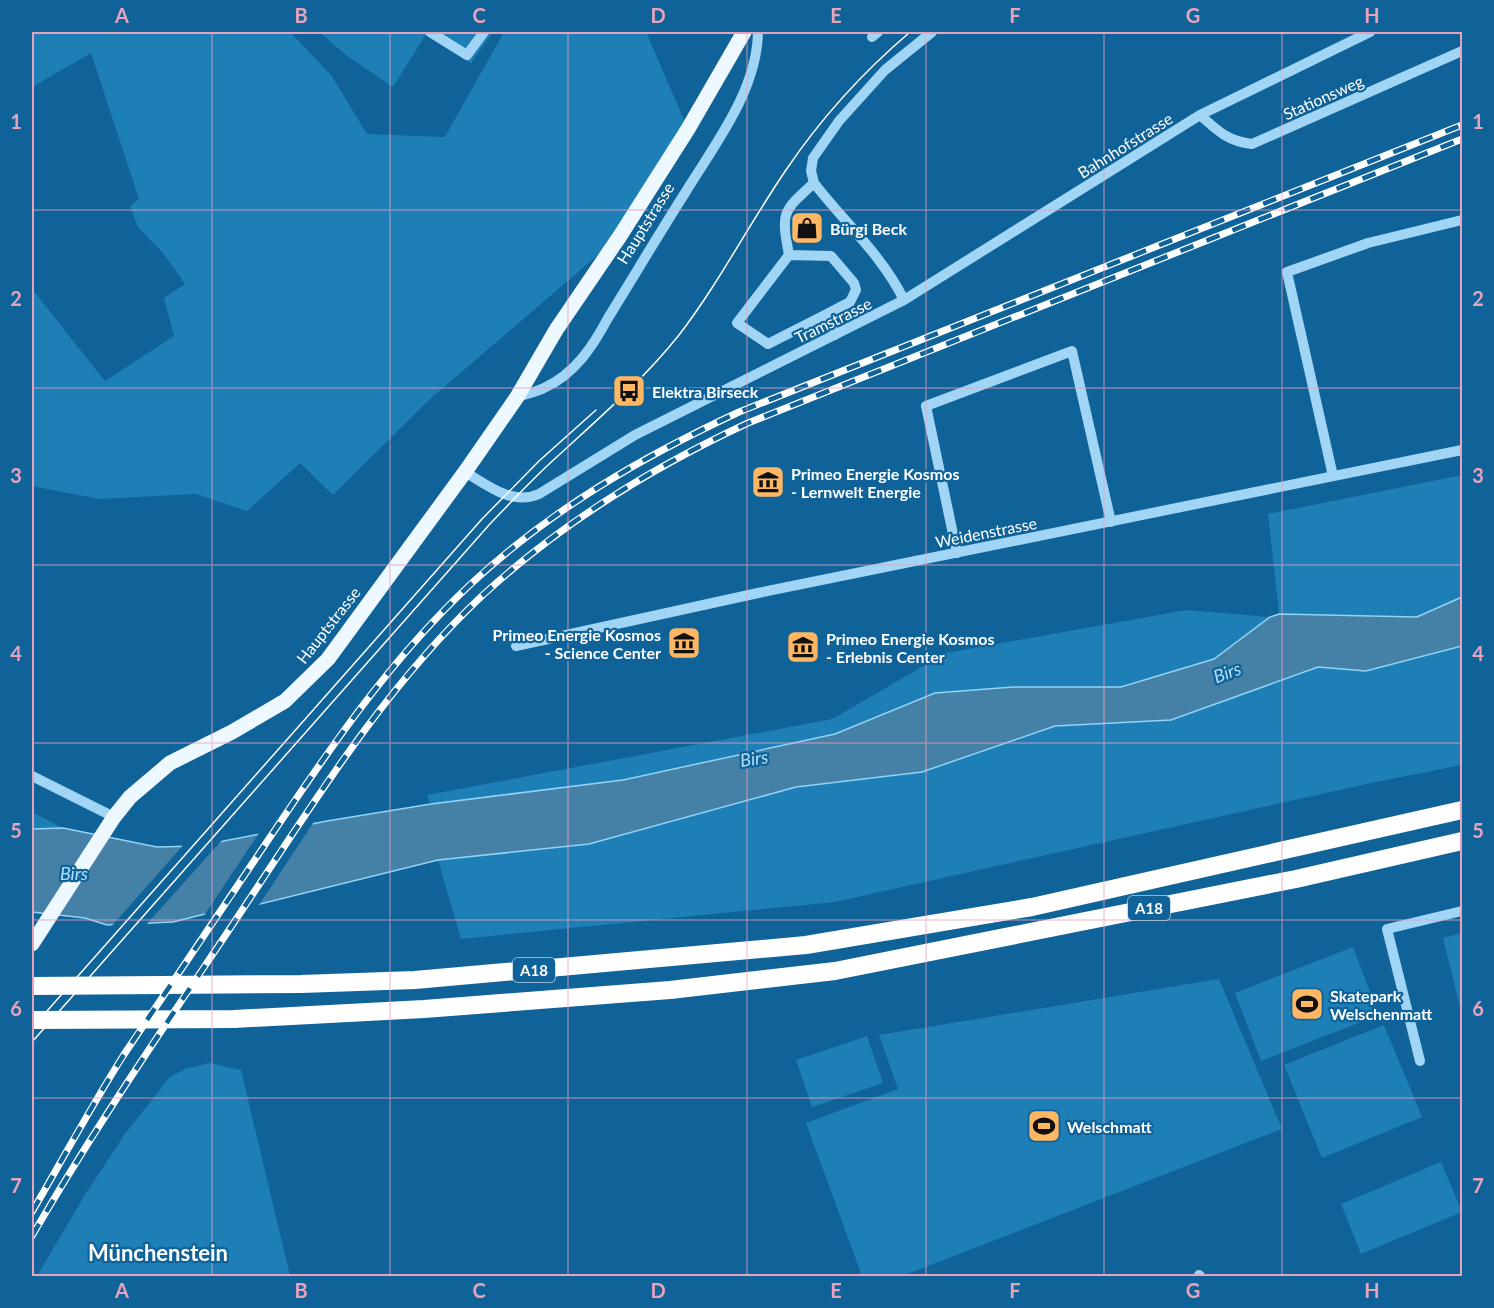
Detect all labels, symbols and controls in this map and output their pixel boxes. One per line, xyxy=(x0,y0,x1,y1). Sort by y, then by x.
text: A xyxy=(114,3,129,27)
text: B xyxy=(294,3,308,27)
text: C xyxy=(472,3,486,27)
text: D xyxy=(650,3,666,27)
text: E xyxy=(830,3,842,27)
text: F xyxy=(1009,3,1021,27)
text: G xyxy=(1186,3,1200,27)
text: H xyxy=(1364,3,1380,27)
street label: Stationsweg xyxy=(1280,71,1366,123)
street label: Bahnhofstrasse xyxy=(1074,108,1176,182)
text: 1 xyxy=(10,109,22,133)
text: 1 xyxy=(1472,109,1484,133)
street label: Hauptstrasse xyxy=(613,179,677,267)
shop icon: Bürgi Beck xyxy=(789,210,825,246)
place label: Bürgi Beck xyxy=(830,219,907,238)
text: 2 xyxy=(10,286,22,310)
text: 2 xyxy=(1472,286,1484,310)
street label: Tramstrasse xyxy=(791,293,875,347)
bus stop icon: Elektra Birseck xyxy=(611,373,647,409)
place label: Elektra Birseck xyxy=(652,382,759,401)
text: 3 xyxy=(10,463,22,487)
text: 3 xyxy=(1472,463,1484,487)
museum icon: Primeo Energie Kosmos - Lernwelt Energie xyxy=(750,464,786,500)
place label: Primeo Energie Kosmos - Lernwelt Energie xyxy=(791,464,959,501)
street label: Weidenstrasse xyxy=(934,513,1038,551)
street label: Hauptstrasse xyxy=(292,583,364,667)
place label: Primeo Energie Kosmos - Science Center xyxy=(493,625,661,662)
museum icon: Primeo Energie Kosmos - Science Center xyxy=(666,625,702,661)
museum icon: Primeo Energie Kosmos - Erlebnis Center xyxy=(785,629,821,665)
place label: Primeo Energie Kosmos - Erlebnis Center xyxy=(826,629,994,666)
text: 4 xyxy=(10,641,22,665)
text: 4 xyxy=(1472,641,1484,665)
water label: Birs xyxy=(1210,657,1244,687)
water label: Birs xyxy=(739,745,769,771)
text: 5 xyxy=(10,818,22,842)
text: 5 xyxy=(1472,818,1484,842)
water label: Birs xyxy=(60,862,88,884)
road number: A18 xyxy=(1128,896,1170,920)
road number: A18 xyxy=(513,958,555,982)
sports icon: Skatepark Welschenmatt xyxy=(1289,986,1325,1022)
place label: Skatepark Welschenmatt xyxy=(1330,986,1433,1023)
text: 6 xyxy=(10,996,22,1020)
text: 6 xyxy=(1472,996,1484,1020)
sports icon: Welschmatt xyxy=(1026,1108,1062,1144)
place label: Welschmatt xyxy=(1067,1117,1153,1136)
text: 7 xyxy=(10,1173,22,1197)
text: 7 xyxy=(1472,1173,1484,1197)
district label: Münchenstein xyxy=(88,1239,228,1266)
text: A xyxy=(114,1278,129,1302)
text: B xyxy=(294,1278,308,1302)
text: C xyxy=(472,1278,486,1302)
text: D xyxy=(650,1278,666,1302)
text: E xyxy=(830,1278,842,1302)
text: F xyxy=(1009,1278,1021,1302)
text: G xyxy=(1186,1278,1200,1302)
text: H xyxy=(1364,1278,1380,1302)

